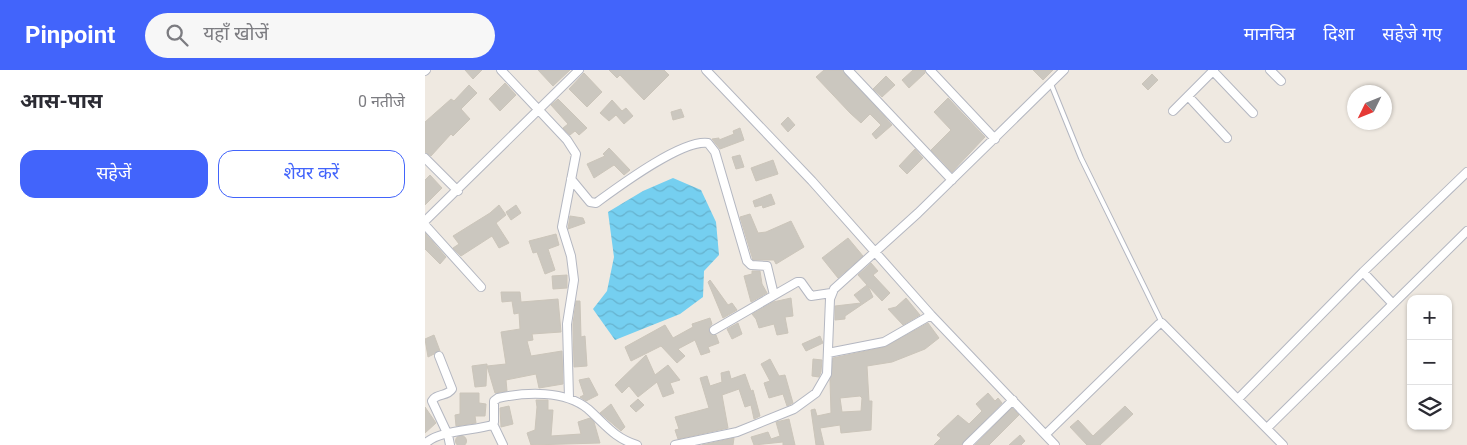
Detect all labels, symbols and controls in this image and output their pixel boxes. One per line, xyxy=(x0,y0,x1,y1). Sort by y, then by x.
search box xyxy=(145,13,495,58)
text: Pinpoint xyxy=(25,21,115,49)
icon: search xyxy=(163,21,191,49)
text: यहाँ खोजें xyxy=(203,22,269,45)
text: मानचित्र xyxy=(1244,23,1295,44)
text: दिशा xyxy=(1323,23,1354,44)
text: सहेजे गए xyxy=(1382,23,1442,44)
north arrow xyxy=(1347,85,1392,130)
text: आस-पास xyxy=(20,89,102,113)
text: 0 नतीजे xyxy=(358,92,405,111)
button: सहेजें xyxy=(20,150,208,198)
button: शेयर करें xyxy=(218,150,405,198)
map controls xyxy=(1407,295,1452,430)
button: + xyxy=(1407,295,1452,340)
button: − xyxy=(1407,340,1452,385)
button: layers xyxy=(1407,385,1452,430)

